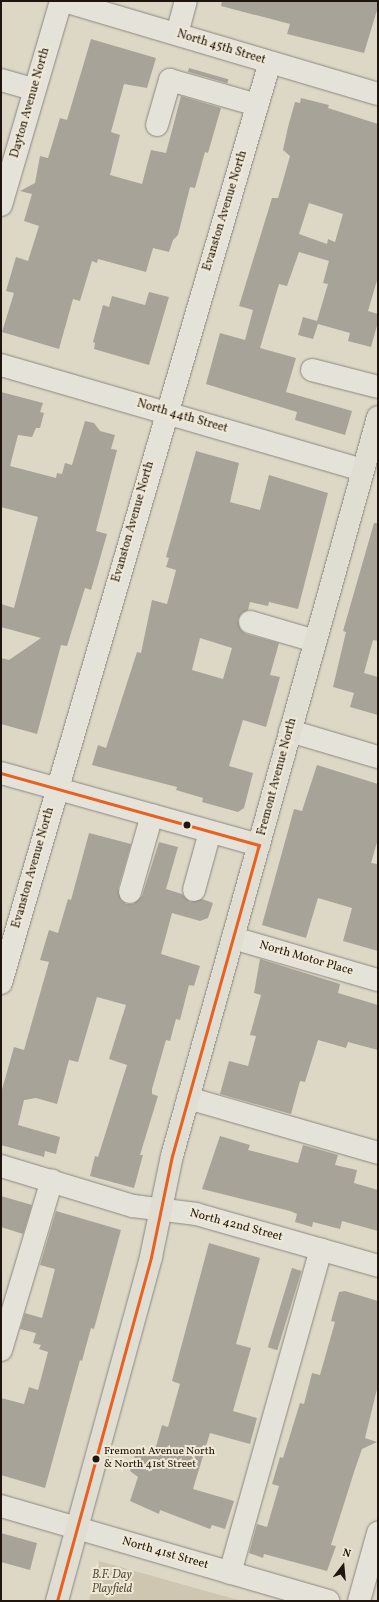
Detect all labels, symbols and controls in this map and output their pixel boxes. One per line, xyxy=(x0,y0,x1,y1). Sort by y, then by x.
street label: North 45th Street xyxy=(175,28,267,68)
street label: Dayton Avenue North xyxy=(8,46,54,160)
street label: Evanston Avenue North xyxy=(201,149,251,273)
street label: North 44th Street xyxy=(135,397,229,437)
street label: Evanston Avenue North xyxy=(110,460,158,584)
street label: Fremont Avenue North xyxy=(255,717,301,837)
street label: Evanston Avenue North xyxy=(10,806,58,930)
unlabelled marker xyxy=(182,820,192,830)
street label: North Motor Place xyxy=(257,939,355,979)
street label: North 42nd Street xyxy=(188,1207,284,1245)
place label: Fremont Avenue North & North 41st Street xyxy=(104,1446,215,1472)
marker: Fremont Avenue North & North 41st Street xyxy=(91,1454,101,1464)
street label: North 41st Street xyxy=(120,1535,210,1573)
north arrow xyxy=(323,1546,363,1586)
text: N xyxy=(341,1546,352,1562)
park label: B.F. Day Playfield xyxy=(92,1569,132,1597)

